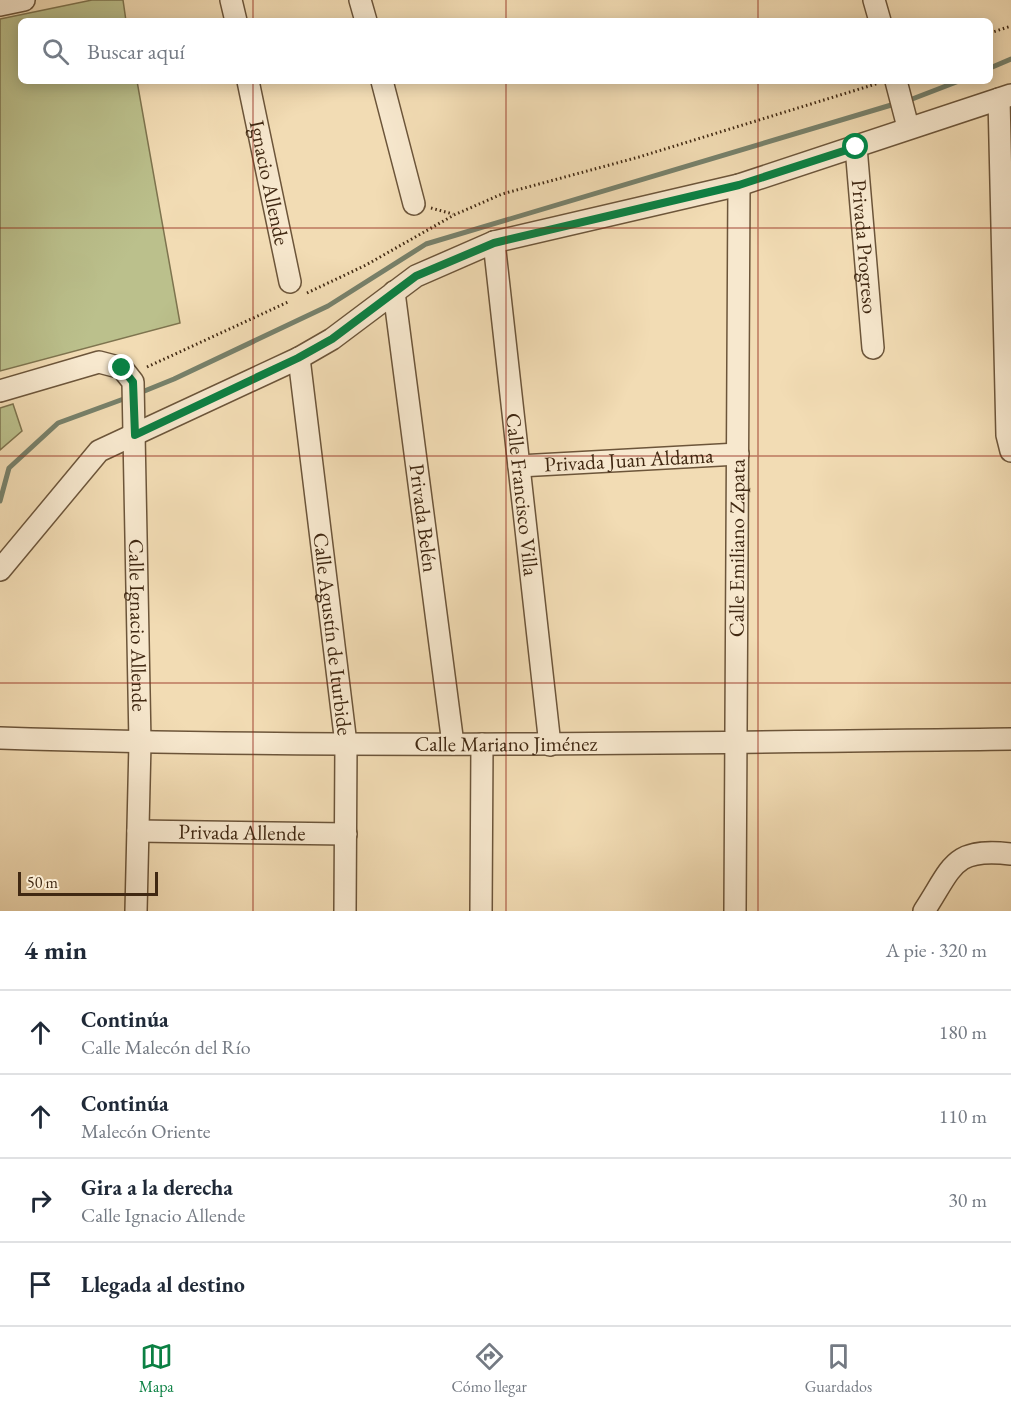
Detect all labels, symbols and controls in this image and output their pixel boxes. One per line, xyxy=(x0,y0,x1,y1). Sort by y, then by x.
search box xyxy=(18,18,993,84)
icon: search xyxy=(39,35,72,68)
text: Buscar aquí xyxy=(87,37,185,66)
street label: Ignacio Allende xyxy=(244,118,296,248)
route start xyxy=(842,133,868,159)
street label: Privada Progreso xyxy=(846,178,884,315)
route end xyxy=(108,354,134,380)
street label: Calle Francisco Villa xyxy=(500,412,545,578)
street label: Privada Juan Aldama xyxy=(543,441,715,478)
street label: Calle Emiliano Zapata xyxy=(723,458,750,637)
street label: Privada Belén xyxy=(404,462,444,574)
street label: Calle Agustín de Iturbide xyxy=(307,531,359,737)
street label: Calle Ignacio Allende xyxy=(123,539,153,712)
street label: Calle Mariano Jiménez xyxy=(414,730,598,757)
street label: Privada Allende xyxy=(178,818,306,846)
scale bar xyxy=(18,869,158,896)
text: 50 m xyxy=(27,872,58,893)
text: 4 min xyxy=(24,933,87,967)
text: A pie · 320 m xyxy=(886,937,987,963)
text: Continúa xyxy=(81,1005,169,1034)
icon: ahead xyxy=(24,1016,57,1049)
text: 180 m xyxy=(939,1019,987,1045)
text: Calle Malecón del Río xyxy=(81,1034,251,1060)
text: Continúa xyxy=(81,1089,169,1118)
icon: ahead xyxy=(24,1100,57,1133)
text: 110 m xyxy=(939,1103,987,1129)
text: Malecón Oriente xyxy=(81,1118,210,1144)
text: Gira a la derecha xyxy=(81,1173,233,1202)
icon: right xyxy=(24,1184,57,1217)
text: 30 m xyxy=(948,1187,987,1213)
text: Calle Ignacio Allende xyxy=(81,1202,245,1228)
icon: arrive xyxy=(24,1268,57,1301)
text: Llegada al destino xyxy=(81,1270,245,1299)
tab: Mapa xyxy=(139,1340,174,1397)
tab: Cómo llegar xyxy=(451,1340,527,1397)
tab: Guardados xyxy=(805,1340,872,1397)

